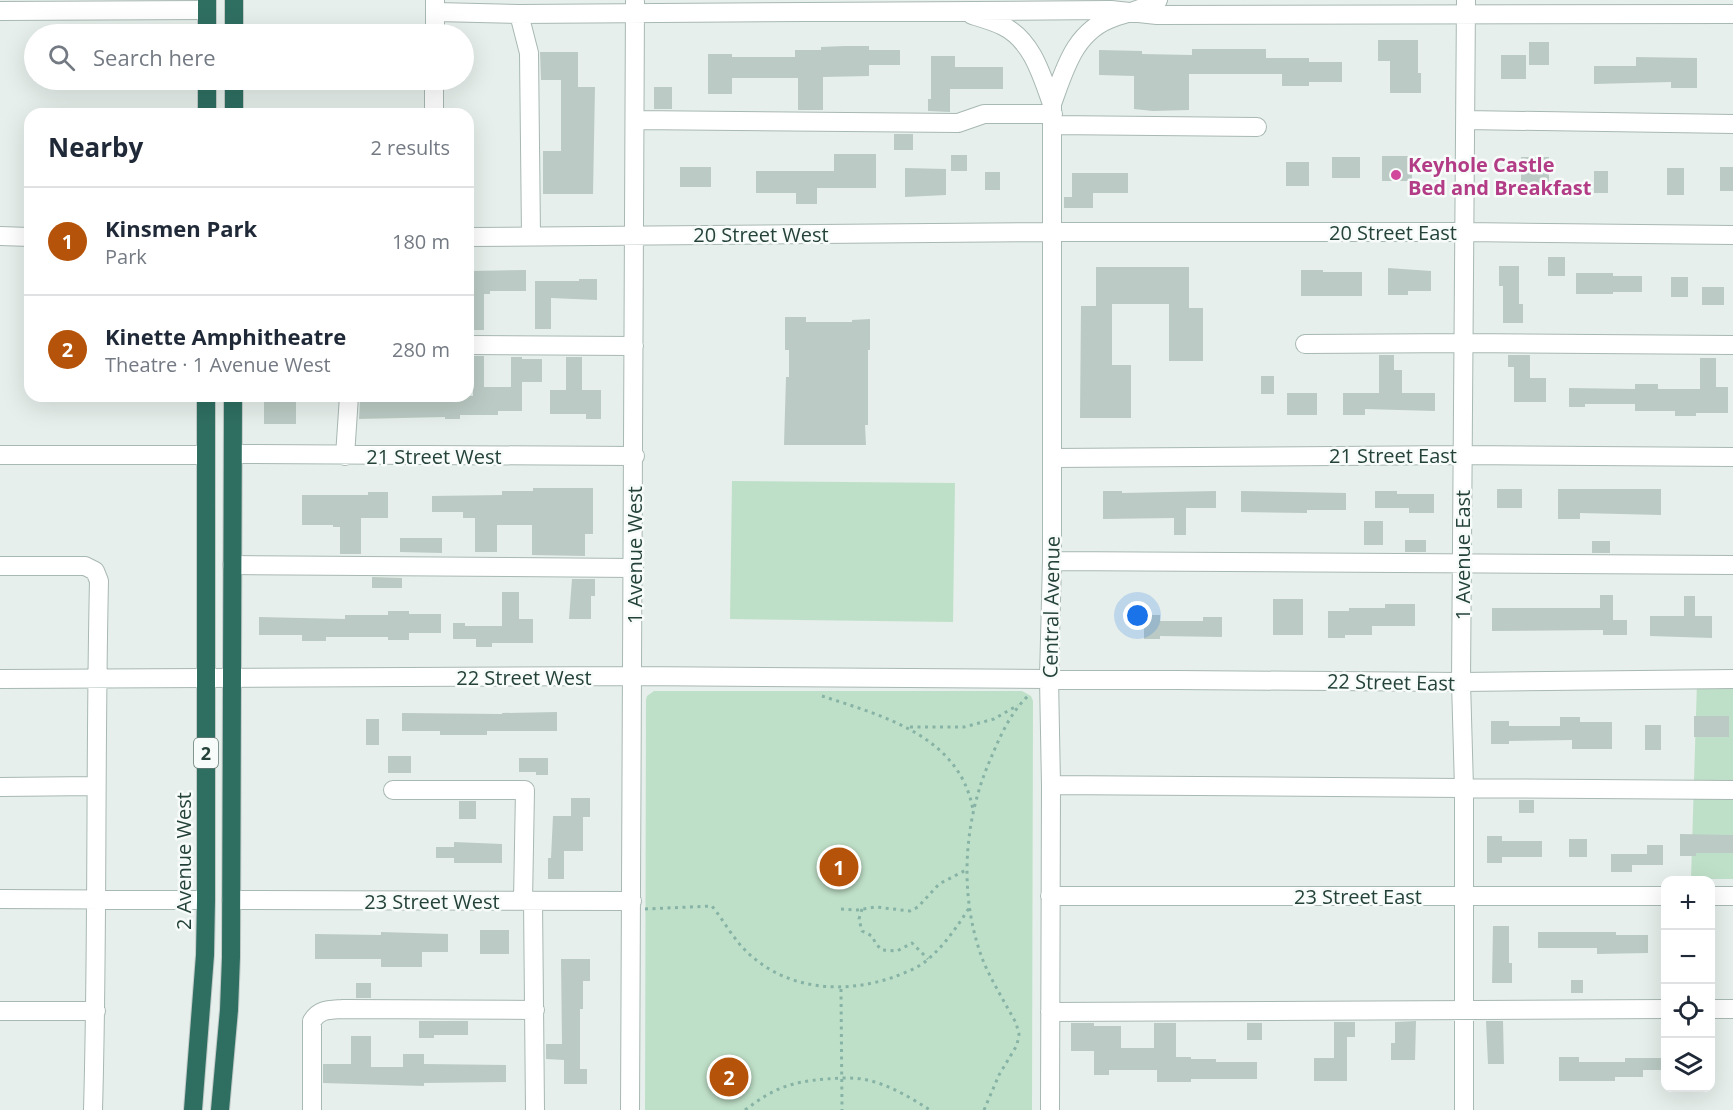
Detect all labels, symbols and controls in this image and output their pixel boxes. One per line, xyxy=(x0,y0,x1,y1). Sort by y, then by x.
search box xyxy=(24,24,474,90)
icon: search xyxy=(45,41,78,74)
text: Search here xyxy=(93,42,216,72)
text: Nearby xyxy=(48,129,143,165)
text: 2 results xyxy=(370,134,450,161)
place label: Keyhole Castle Bed and Breakfast xyxy=(1408,151,1592,201)
marker: Keyhole Castle Bed and Breakfast xyxy=(1389,168,1403,182)
text: Kinsmen Park xyxy=(105,213,257,243)
street label: 20 Street East xyxy=(1329,219,1457,246)
street label: 20 Street West xyxy=(693,221,829,248)
text: 1 xyxy=(62,228,73,255)
text: 180 m xyxy=(392,228,450,255)
text: Park xyxy=(105,243,147,270)
text: Kinette Amphitheatre xyxy=(105,321,346,351)
text: 2 xyxy=(62,336,73,363)
text: 280 m xyxy=(392,336,450,363)
text: Theatre · 1 Avenue West xyxy=(105,351,331,378)
street label: 21 Street East xyxy=(1329,442,1457,469)
street label: 21 Street West xyxy=(366,443,502,470)
street label: 1 Avenue West xyxy=(621,486,648,624)
street label: 1 Avenue East xyxy=(1449,490,1476,620)
street label: Central Avenue xyxy=(1036,536,1066,678)
your location xyxy=(1123,601,1152,630)
street label: 22 Street West xyxy=(456,664,592,691)
street label: 22 Street East xyxy=(1327,667,1455,697)
road number: 2 xyxy=(194,738,218,768)
street label: 2 Avenue West xyxy=(170,792,197,930)
pin: 1 xyxy=(820,844,858,890)
map controls xyxy=(1661,876,1715,1092)
button: + xyxy=(1661,876,1715,930)
street label: 23 Street East xyxy=(1294,883,1422,910)
street label: 23 Street West xyxy=(364,888,500,915)
button: − xyxy=(1661,930,1715,984)
button: locate xyxy=(1661,984,1715,1038)
button: layers xyxy=(1661,1038,1715,1092)
pin: 2 xyxy=(710,1054,748,1100)

